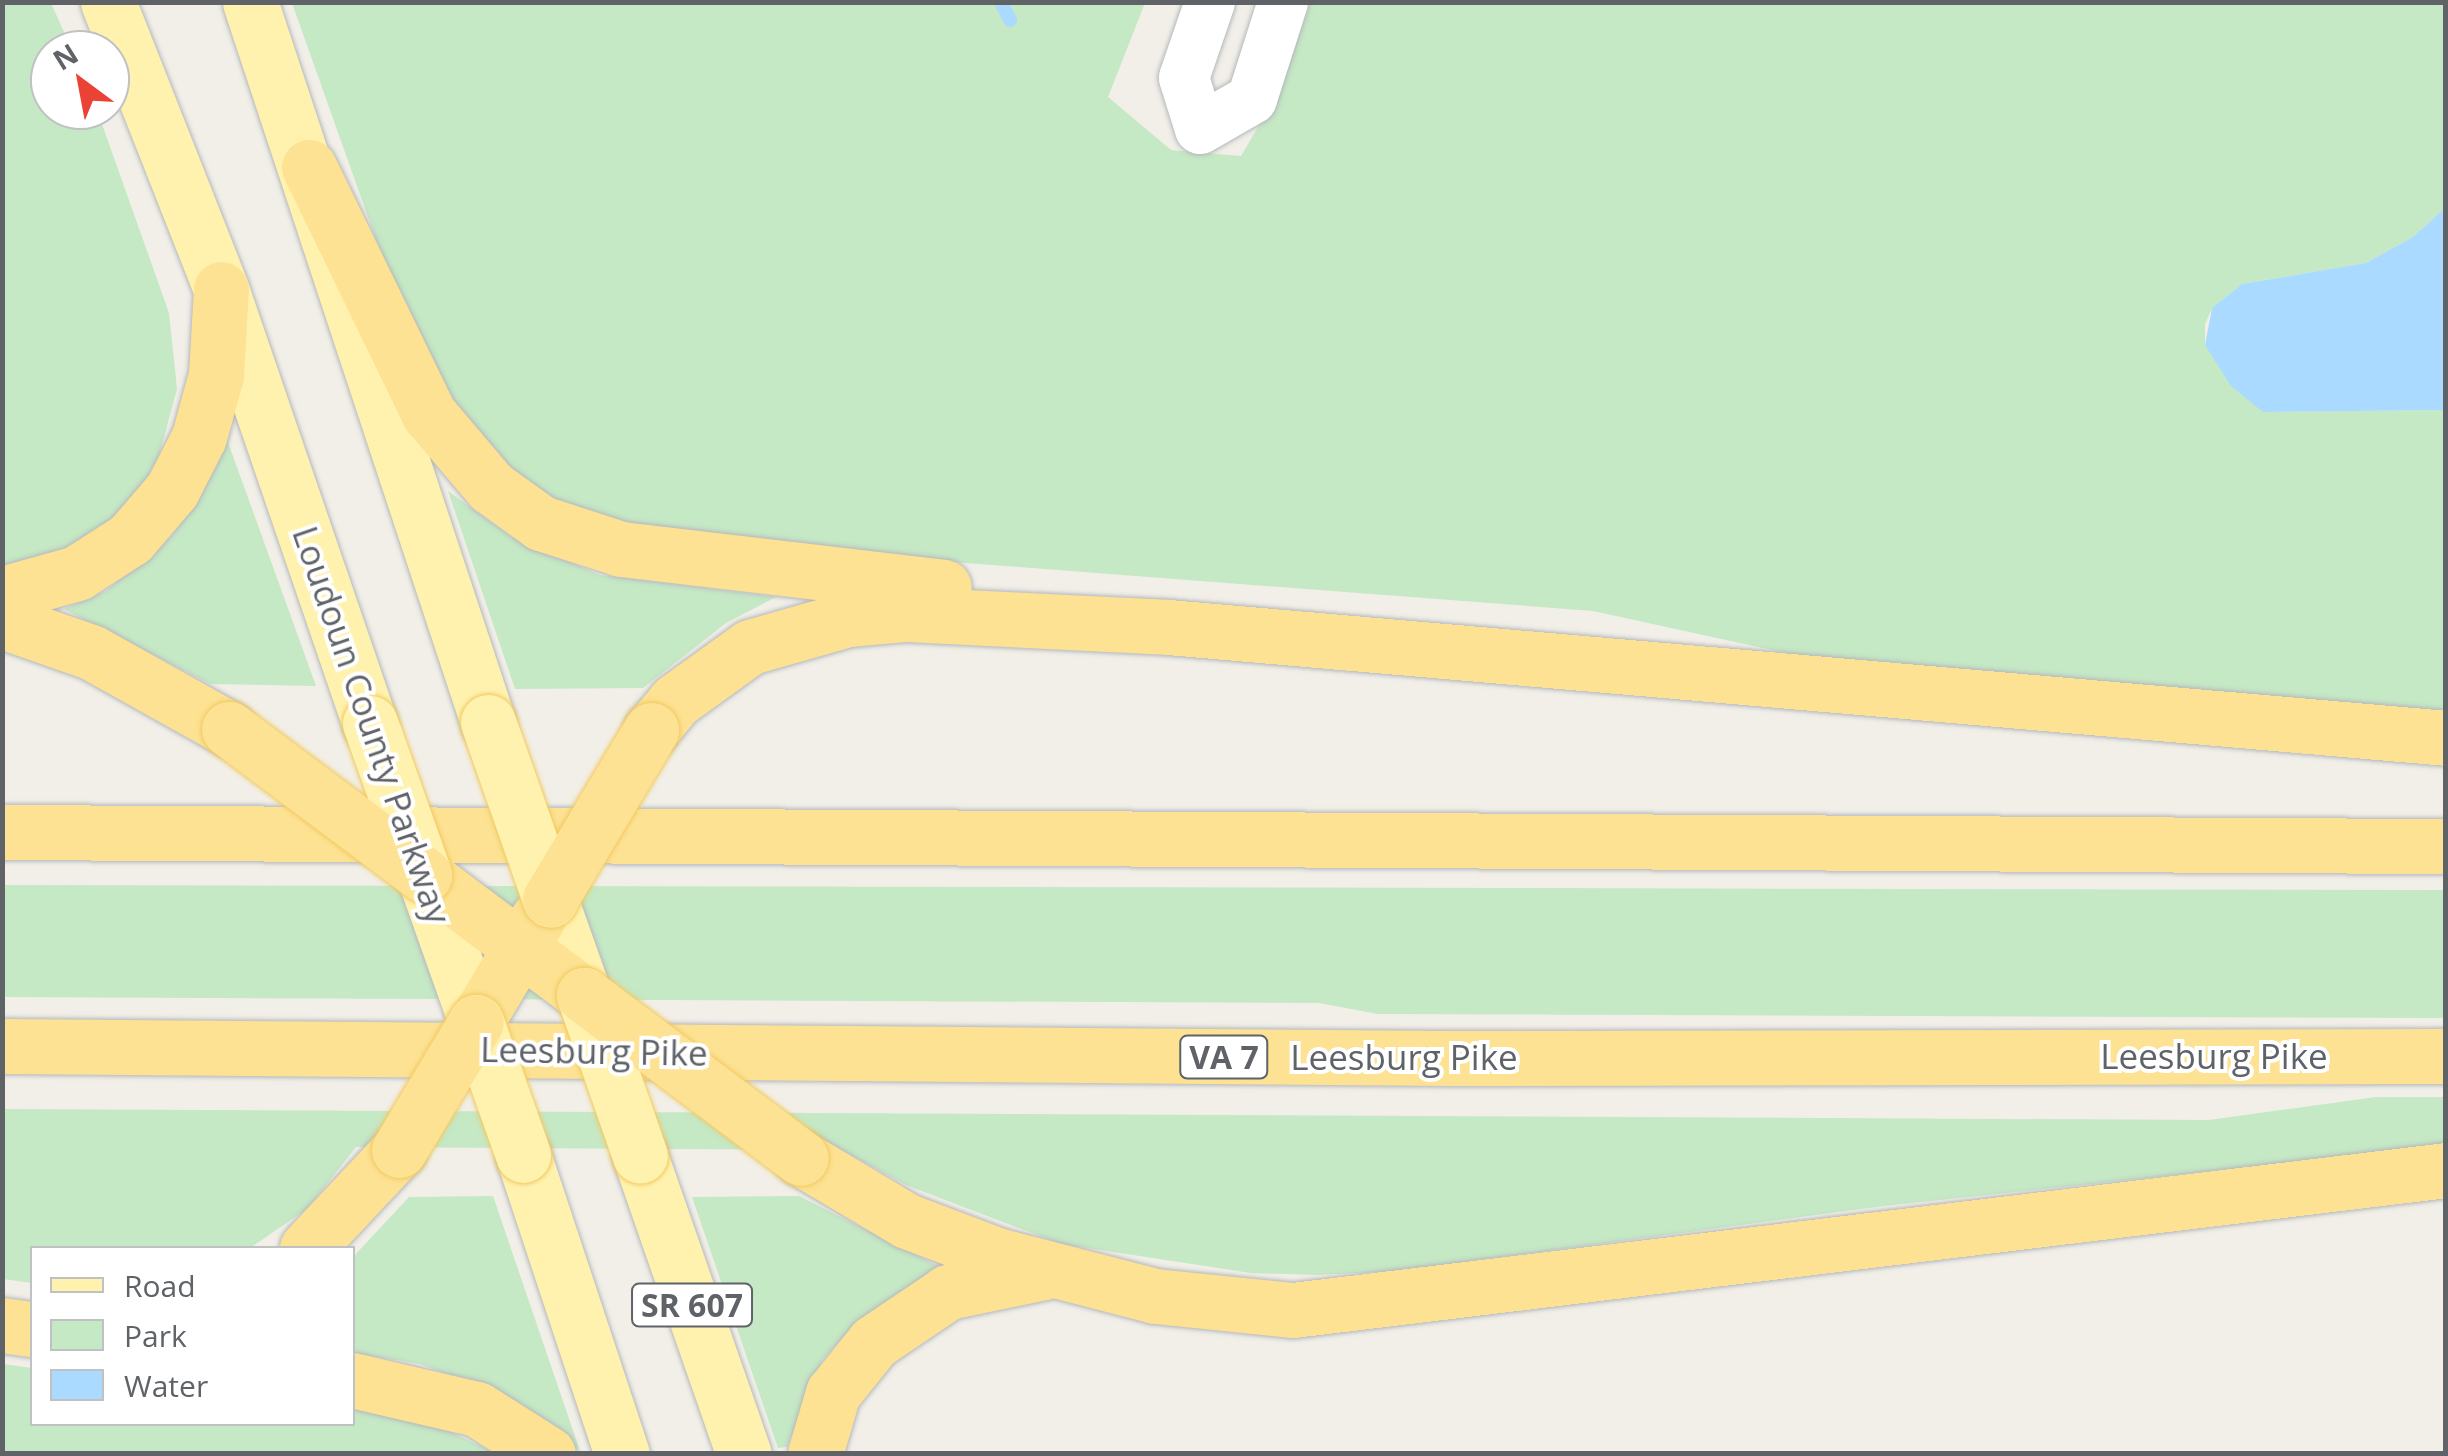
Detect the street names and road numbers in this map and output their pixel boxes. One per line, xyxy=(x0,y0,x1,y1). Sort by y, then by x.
street label: Loudoun County Parkway xyxy=(284,521,460,929)
street label: Leesburg Pike xyxy=(480,1028,708,1074)
road number: VA 7 xyxy=(1179,1030,1269,1084)
street label: Leesburg Pike xyxy=(2100,1035,2328,1077)
street label: Leesburg Pike xyxy=(1290,1036,1518,1078)
road number: SR 607 xyxy=(630,1278,754,1332)

